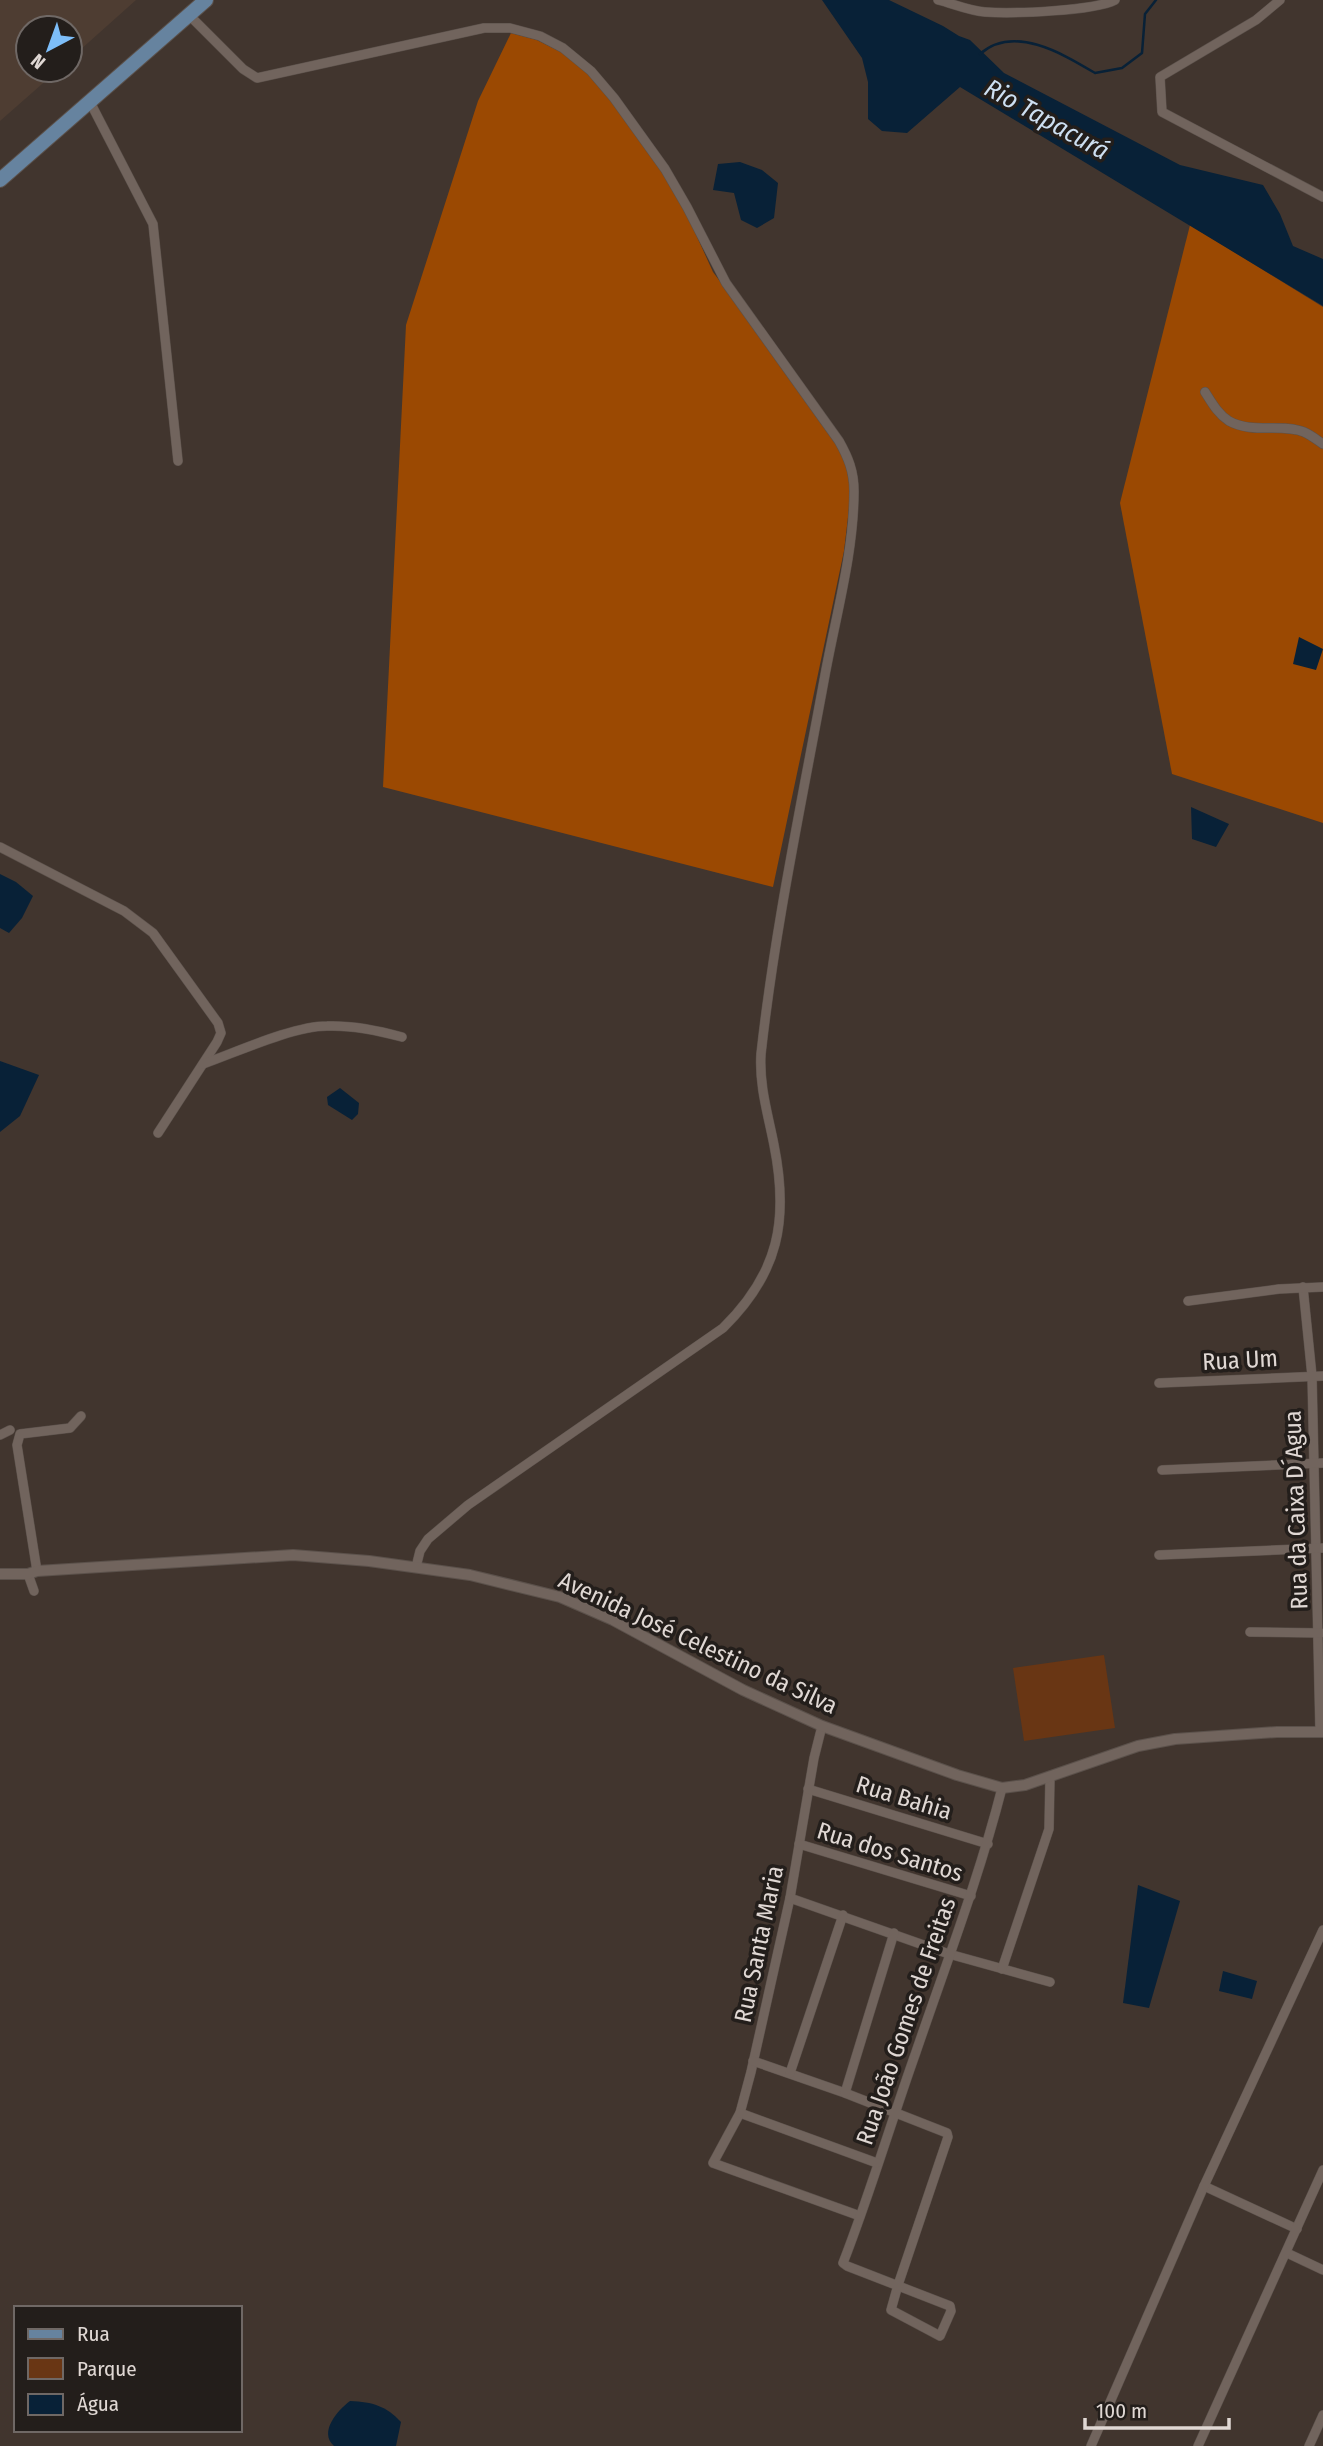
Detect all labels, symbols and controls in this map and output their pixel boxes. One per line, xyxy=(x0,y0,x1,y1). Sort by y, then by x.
north arrow xyxy=(14,14,84,84)
text: N xyxy=(26,49,50,74)
water label: Rio Tapacurá xyxy=(979,73,1114,166)
street label: Rua Um xyxy=(1202,1344,1278,1376)
street label: Rua da Caixa D´Agua xyxy=(1279,1410,1313,1610)
street label: Avenida José Celestino da Silva xyxy=(554,1566,842,1720)
street label: Rua Bahia xyxy=(853,1770,955,1826)
street label: Rua dos Santos xyxy=(814,1817,966,1887)
street label: Rua Santa Maria xyxy=(729,1863,789,2025)
street label: Rua João Gomes de Freitas xyxy=(850,1894,962,2148)
legend xyxy=(14,2306,242,2432)
text: Rua xyxy=(77,2321,110,2347)
text: Parque xyxy=(77,2356,137,2382)
scale bar xyxy=(1085,2386,1228,2430)
text: Água xyxy=(77,2391,119,2417)
text: 100 m xyxy=(1096,2398,1147,2424)

